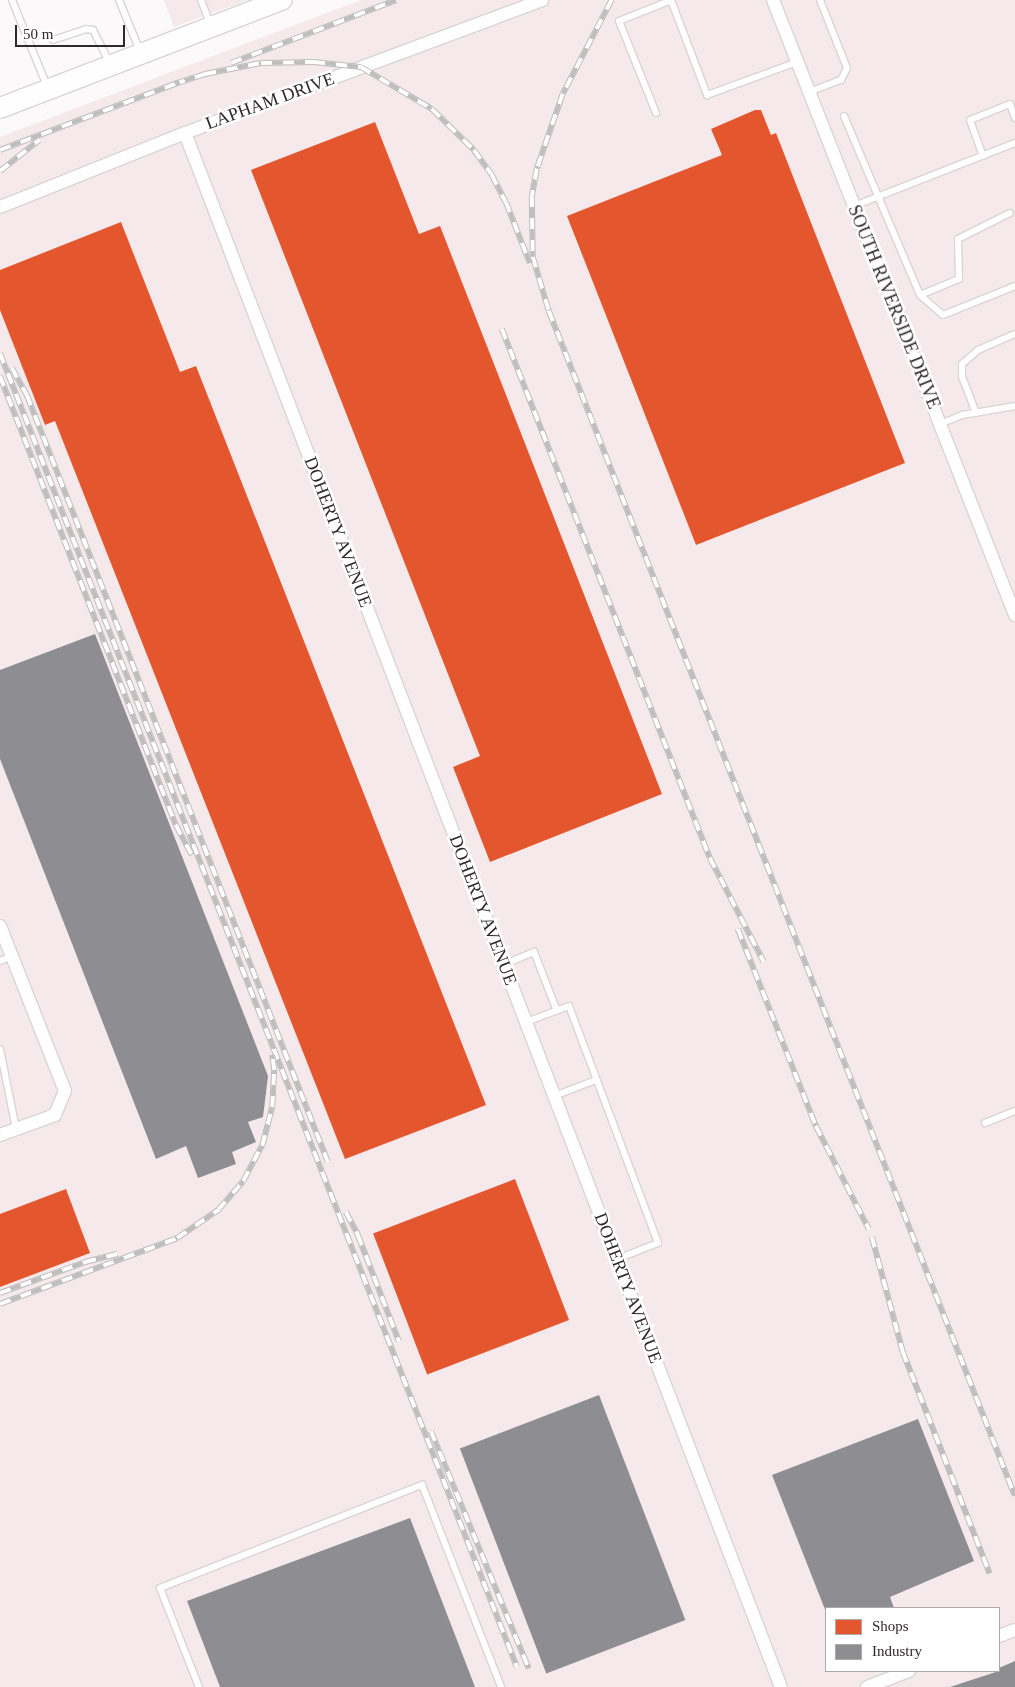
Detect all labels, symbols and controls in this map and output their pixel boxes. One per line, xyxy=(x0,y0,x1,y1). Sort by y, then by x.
scale bar xyxy=(18,15,128,47)
text: 50 m xyxy=(23,26,53,42)
street label: LAPHAM DRIVE xyxy=(203,68,337,134)
street label: SOUTH RIVERSIDE DRIVE xyxy=(843,202,945,412)
street label: DOHERTY AVENUE xyxy=(299,453,377,611)
street label: DOHERTY AVENUE xyxy=(444,831,522,989)
street label: DOHERTY AVENUE xyxy=(589,1209,667,1367)
legend xyxy=(825,1607,1000,1672)
text: Shops xyxy=(872,1618,909,1634)
text: Industry xyxy=(872,1643,922,1659)

